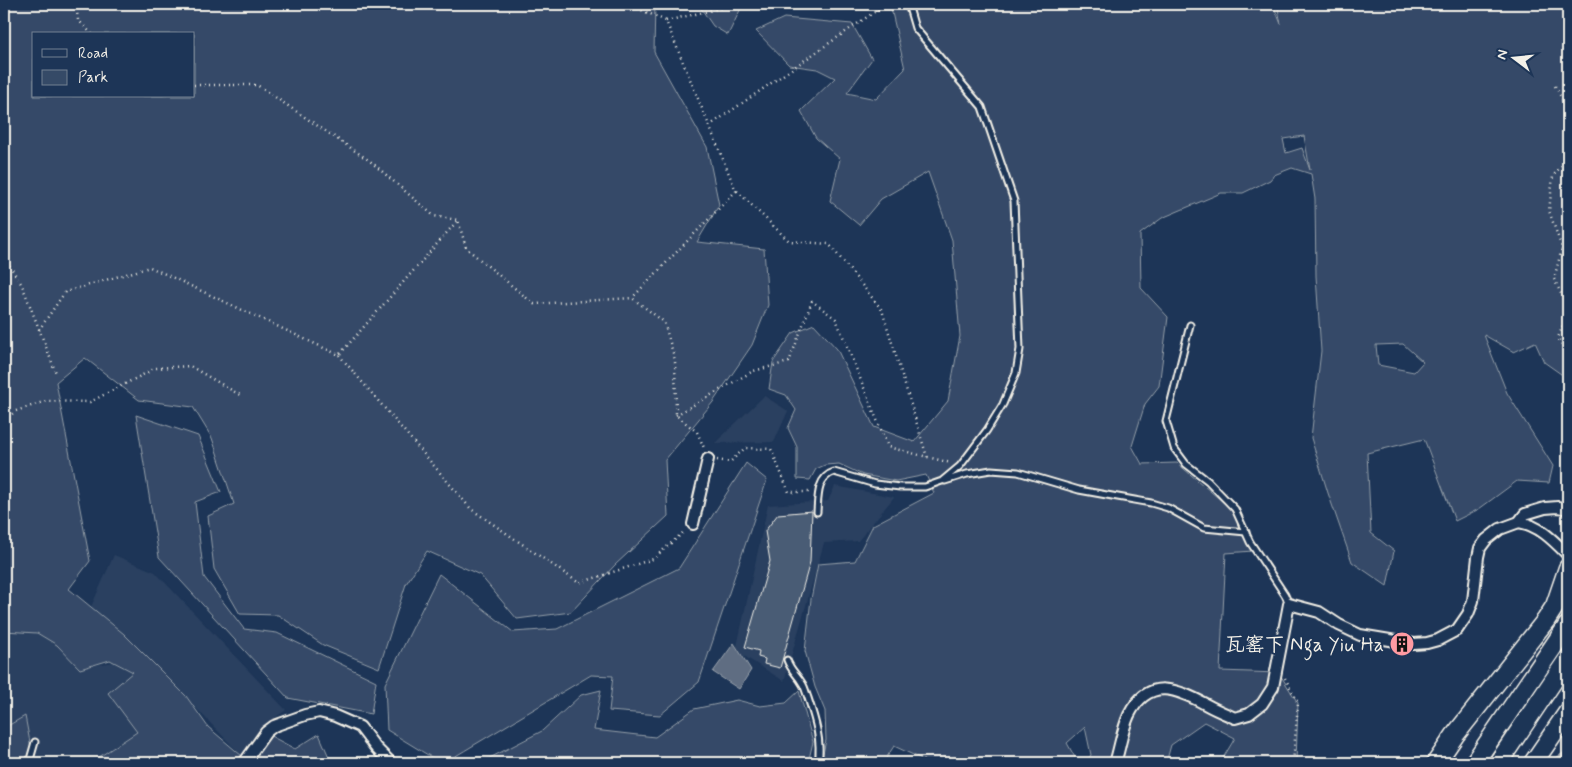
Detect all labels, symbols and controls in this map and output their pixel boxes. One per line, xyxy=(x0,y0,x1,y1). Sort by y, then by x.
legend xyxy=(32,32,195,98)
north arrow xyxy=(1490,32,1540,82)
text: Road xyxy=(78,44,108,64)
text: N xyxy=(1493,48,1512,62)
text: Park xyxy=(78,68,108,88)
building icon: 瓦窰下 Nga Yiu Ha xyxy=(1389,631,1415,657)
place label: 瓦窰下 Nga Yiu Ha xyxy=(1225,632,1384,661)

